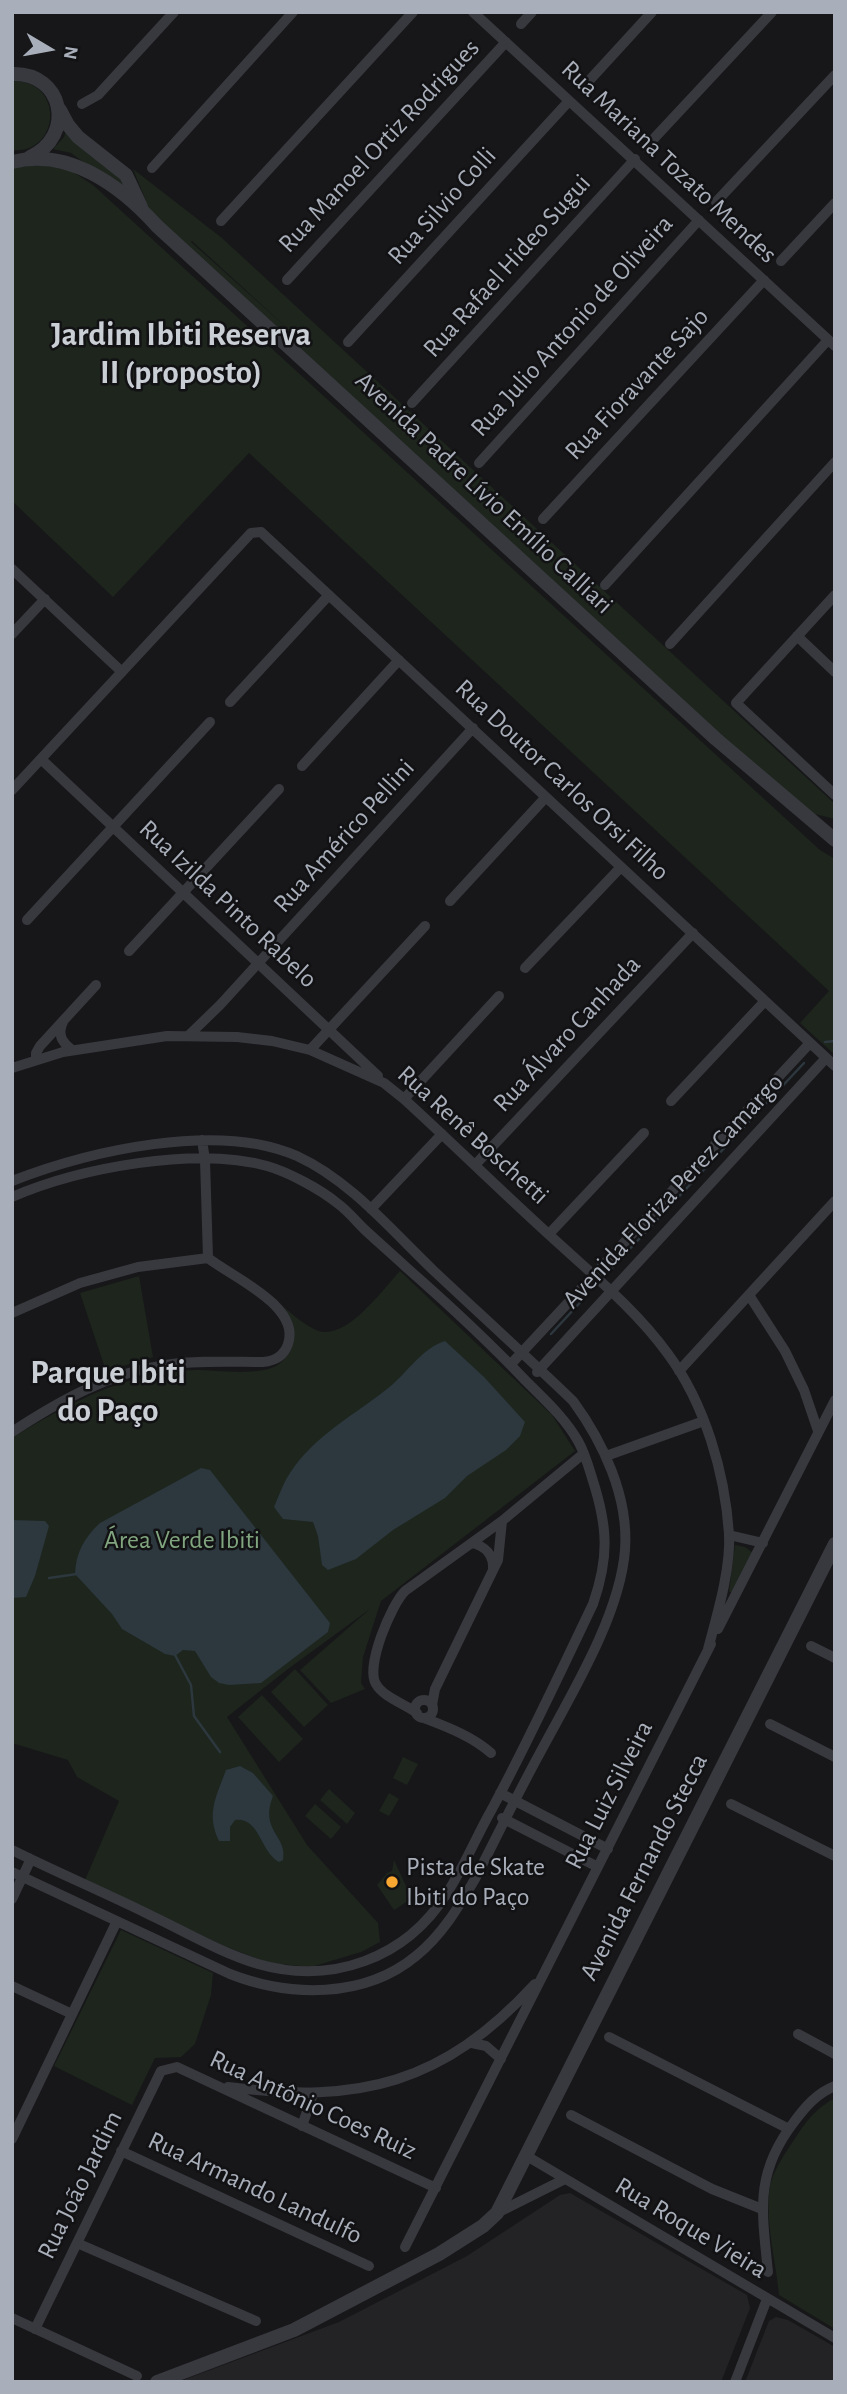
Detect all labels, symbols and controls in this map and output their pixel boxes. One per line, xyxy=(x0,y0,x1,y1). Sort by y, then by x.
north arrow xyxy=(14,14,84,84)
street label: Rua Manoel Ortiz Rodrigues xyxy=(272,33,486,259)
text: N xyxy=(60,45,81,61)
street label: Rua Mariana Tozato Mendes xyxy=(555,54,783,270)
street label: Rua Silvio Colli xyxy=(381,141,503,271)
street label: Rua Rafael Hideo Sugui xyxy=(417,168,597,364)
street label: Rua Julio Antonio de Oliveira xyxy=(464,209,680,443)
street label: Rua Fioravante Sajo xyxy=(559,301,715,467)
district label: Jardim Ibiti Reserva II (proposto) xyxy=(51,315,311,393)
street label: Avenida Padre Lívio Emílio Calliari xyxy=(349,365,619,621)
street label: Rua Doutor Carlos Orsi Filho xyxy=(448,673,676,887)
street label: Rua Américo Pellini xyxy=(267,753,421,919)
street label: Rua Izilda Pinto Rabelo xyxy=(132,813,324,995)
street label: Rua Álvaro Canhada xyxy=(487,949,647,1119)
street label: Rua Renê Boschetti xyxy=(391,1059,555,1211)
street label: Avenida Floriza Perez Camargo xyxy=(556,1067,790,1315)
district label: Parque Ibiti do Paço xyxy=(30,1353,186,1431)
park label: Área Verde Ibiti xyxy=(104,1524,260,1556)
street label: Rua Luiz Silveira xyxy=(558,1715,660,1875)
street label: Avenida Fernando Stecca xyxy=(573,1748,715,1986)
place label: Pista de Skate Ibiti do Paço xyxy=(406,1851,545,1912)
marker: Pista de Skate Ibiti do Paço xyxy=(384,1874,400,1890)
street label: Rua Antônio Coes Ruiz xyxy=(205,2043,421,2167)
street label: Rua João Jardim xyxy=(31,2106,129,2264)
street label: Rua Armando Landulfo xyxy=(143,2125,367,2251)
street label: Rua Roque Vieira xyxy=(609,2170,773,2286)

